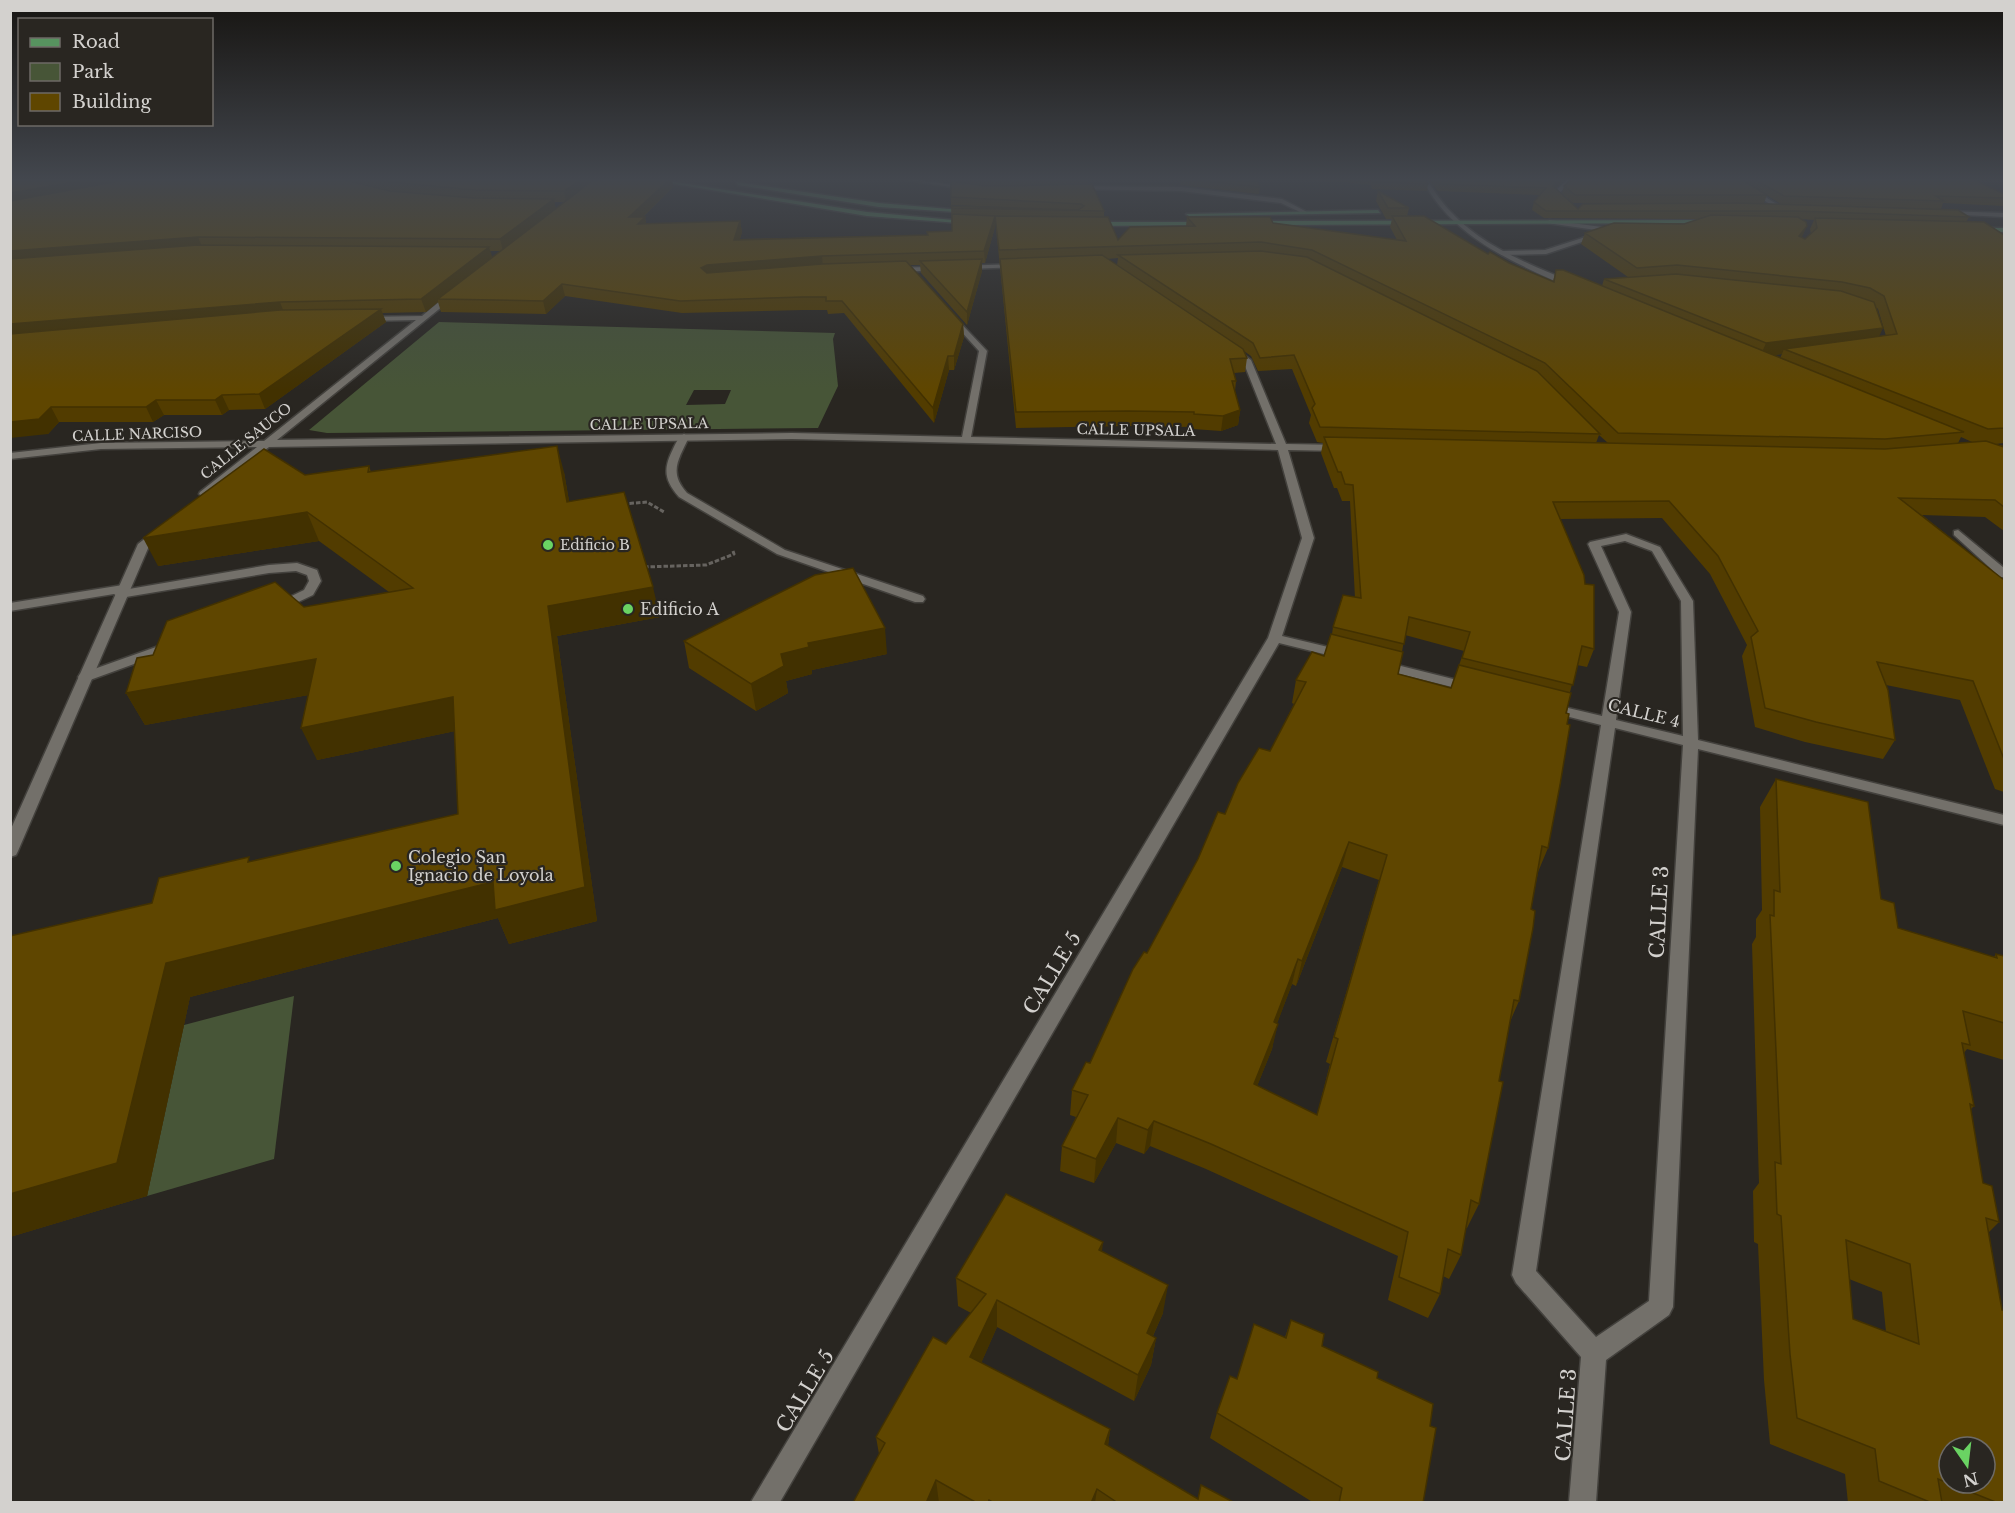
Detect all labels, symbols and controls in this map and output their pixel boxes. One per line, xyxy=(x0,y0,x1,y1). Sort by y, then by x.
legend xyxy=(18,18,213,126)
text: Road xyxy=(72,31,120,53)
text: Park xyxy=(72,61,114,83)
text: Building xyxy=(72,91,151,113)
street label: CALLE SAUCO xyxy=(197,399,295,483)
street label: CALLE UPSALA xyxy=(589,414,709,434)
street label: CALLE UPSALA xyxy=(1076,420,1196,440)
street label: CALLE NARCISO xyxy=(72,423,202,445)
place label: Edificio B xyxy=(560,536,630,554)
marker: Edificio B xyxy=(541,538,555,552)
place label: Edificio A xyxy=(640,599,720,619)
marker: Edificio A xyxy=(621,602,635,616)
street label: CALLE 4 xyxy=(1606,694,1682,732)
place label: Colegio San Ignacio de Loyola xyxy=(408,847,554,885)
marker: Colegio San Ignacio de Loyola xyxy=(389,859,403,873)
street label: CALLE 3 xyxy=(1645,865,1673,959)
street label: CALLE 5 xyxy=(1018,927,1086,1019)
street label: CALLE 5 xyxy=(771,1345,839,1437)
street label: CALLE 3 xyxy=(1551,1368,1581,1462)
north arrow xyxy=(1937,1435,1997,1495)
text: N xyxy=(1961,1468,1980,1491)

